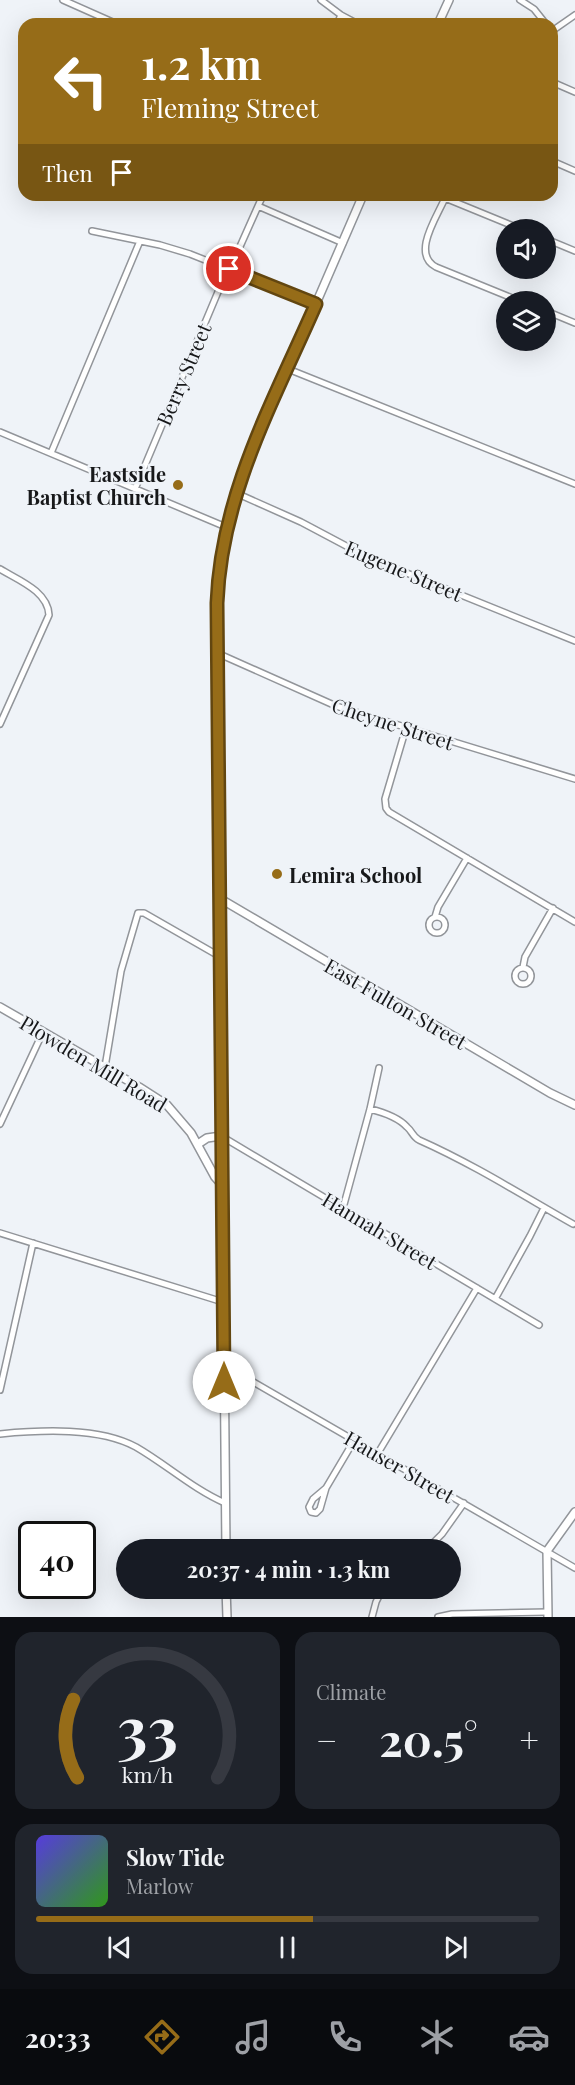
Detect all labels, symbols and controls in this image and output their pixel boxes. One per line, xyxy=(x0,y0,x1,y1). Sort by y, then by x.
text: 1.2 km xyxy=(141,35,262,91)
icon: left xyxy=(42,42,120,120)
text: Fleming Street xyxy=(141,89,319,125)
icon: arrive xyxy=(105,156,138,189)
text: Then xyxy=(42,158,93,188)
map controls xyxy=(496,219,556,351)
button: sound xyxy=(496,219,556,279)
pin xyxy=(203,243,254,294)
icon: arrive xyxy=(212,252,245,285)
button: layers xyxy=(496,291,556,351)
street label: Berry Street xyxy=(149,318,217,429)
place label: Eastside Baptist Church xyxy=(27,460,166,510)
marker: Eastside Baptist Church xyxy=(171,478,185,492)
street label: Eugene Street xyxy=(341,533,468,607)
street label: Cheyne Street xyxy=(329,691,458,756)
place label: Lemira School xyxy=(289,861,422,888)
marker: Lemira School xyxy=(270,867,284,881)
street label: East Fulton Street xyxy=(320,951,473,1055)
street label: Plowden Mill Road xyxy=(15,1008,173,1118)
street label: Hannah Street xyxy=(318,1185,443,1275)
position arrow xyxy=(192,1350,256,1414)
street label: Hauser Street xyxy=(340,1424,461,1509)
speed limit sign: 40 xyxy=(18,1521,96,1599)
text: 20:37 · 4 min · 1.3 km xyxy=(187,1554,390,1584)
text: Climate xyxy=(316,1678,386,1705)
text: 33 xyxy=(117,1684,178,1768)
text: 20.5° xyxy=(379,1708,478,1768)
text: − xyxy=(316,1717,337,1761)
text: + xyxy=(520,1717,539,1761)
text: km/h xyxy=(122,1760,174,1788)
text: Slow Tide xyxy=(126,1842,225,1872)
text: Marlow xyxy=(126,1872,194,1899)
icon: previous xyxy=(103,1931,136,1964)
icon: pause xyxy=(271,1931,304,1964)
icon: next xyxy=(439,1931,472,1964)
icon: directions xyxy=(141,2016,183,2058)
icon: music xyxy=(232,2016,274,2058)
icon: phone xyxy=(324,2016,366,2058)
icon: climate xyxy=(416,2016,458,2058)
icon: car xyxy=(508,2016,550,2058)
text: 20:33 xyxy=(25,2019,91,2055)

